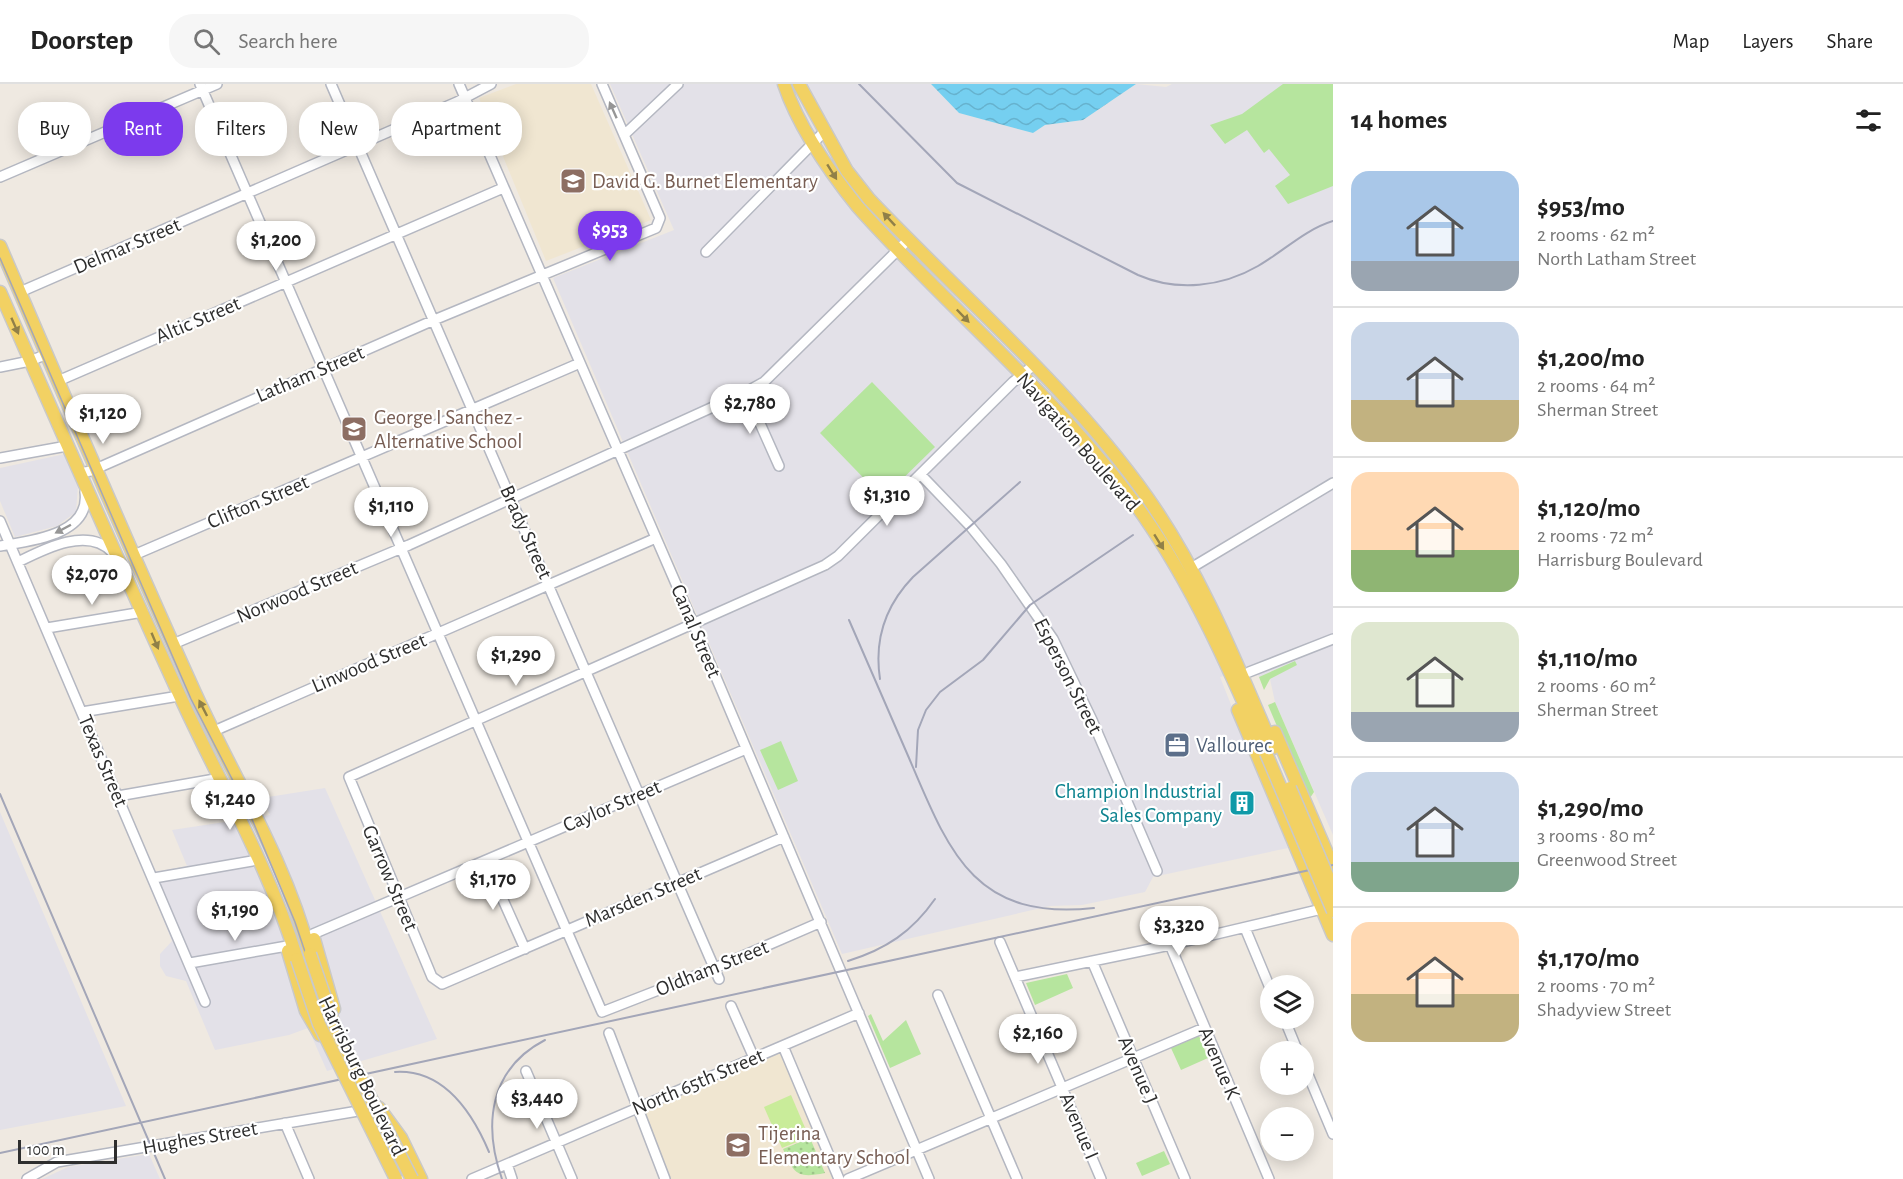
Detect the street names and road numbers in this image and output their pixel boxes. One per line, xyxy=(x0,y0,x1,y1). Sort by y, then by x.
street label: Delmar Street xyxy=(70,214,184,278)
street label: Altic Street xyxy=(152,293,244,347)
street label: Latham Street xyxy=(253,342,367,406)
street label: Navigation Boulevard xyxy=(1012,369,1144,515)
street label: Clifton Street xyxy=(204,471,312,533)
street label: Brady Street xyxy=(496,482,556,582)
street label: Norwood Street xyxy=(233,557,361,627)
street label: Canal Street xyxy=(667,581,725,681)
street label: Esperson Street xyxy=(1030,615,1106,737)
street label: Linwood Street xyxy=(309,629,430,697)
street label: Texas Street xyxy=(74,712,132,810)
street label: Caylor Street xyxy=(560,776,664,836)
street label: Garrow Street xyxy=(358,822,422,934)
street label: Marsden Street xyxy=(582,863,705,931)
street label: Oldham Street xyxy=(653,936,772,1000)
street label: Harrisburg Boulevard xyxy=(314,993,410,1159)
street label: Avenue K xyxy=(1194,1024,1244,1103)
street label: Avenue J xyxy=(1114,1033,1162,1107)
street label: North 65th Street xyxy=(629,1045,767,1119)
street label: Avenue I xyxy=(1056,1090,1102,1162)
street label: Hughes Street xyxy=(141,1118,259,1158)

